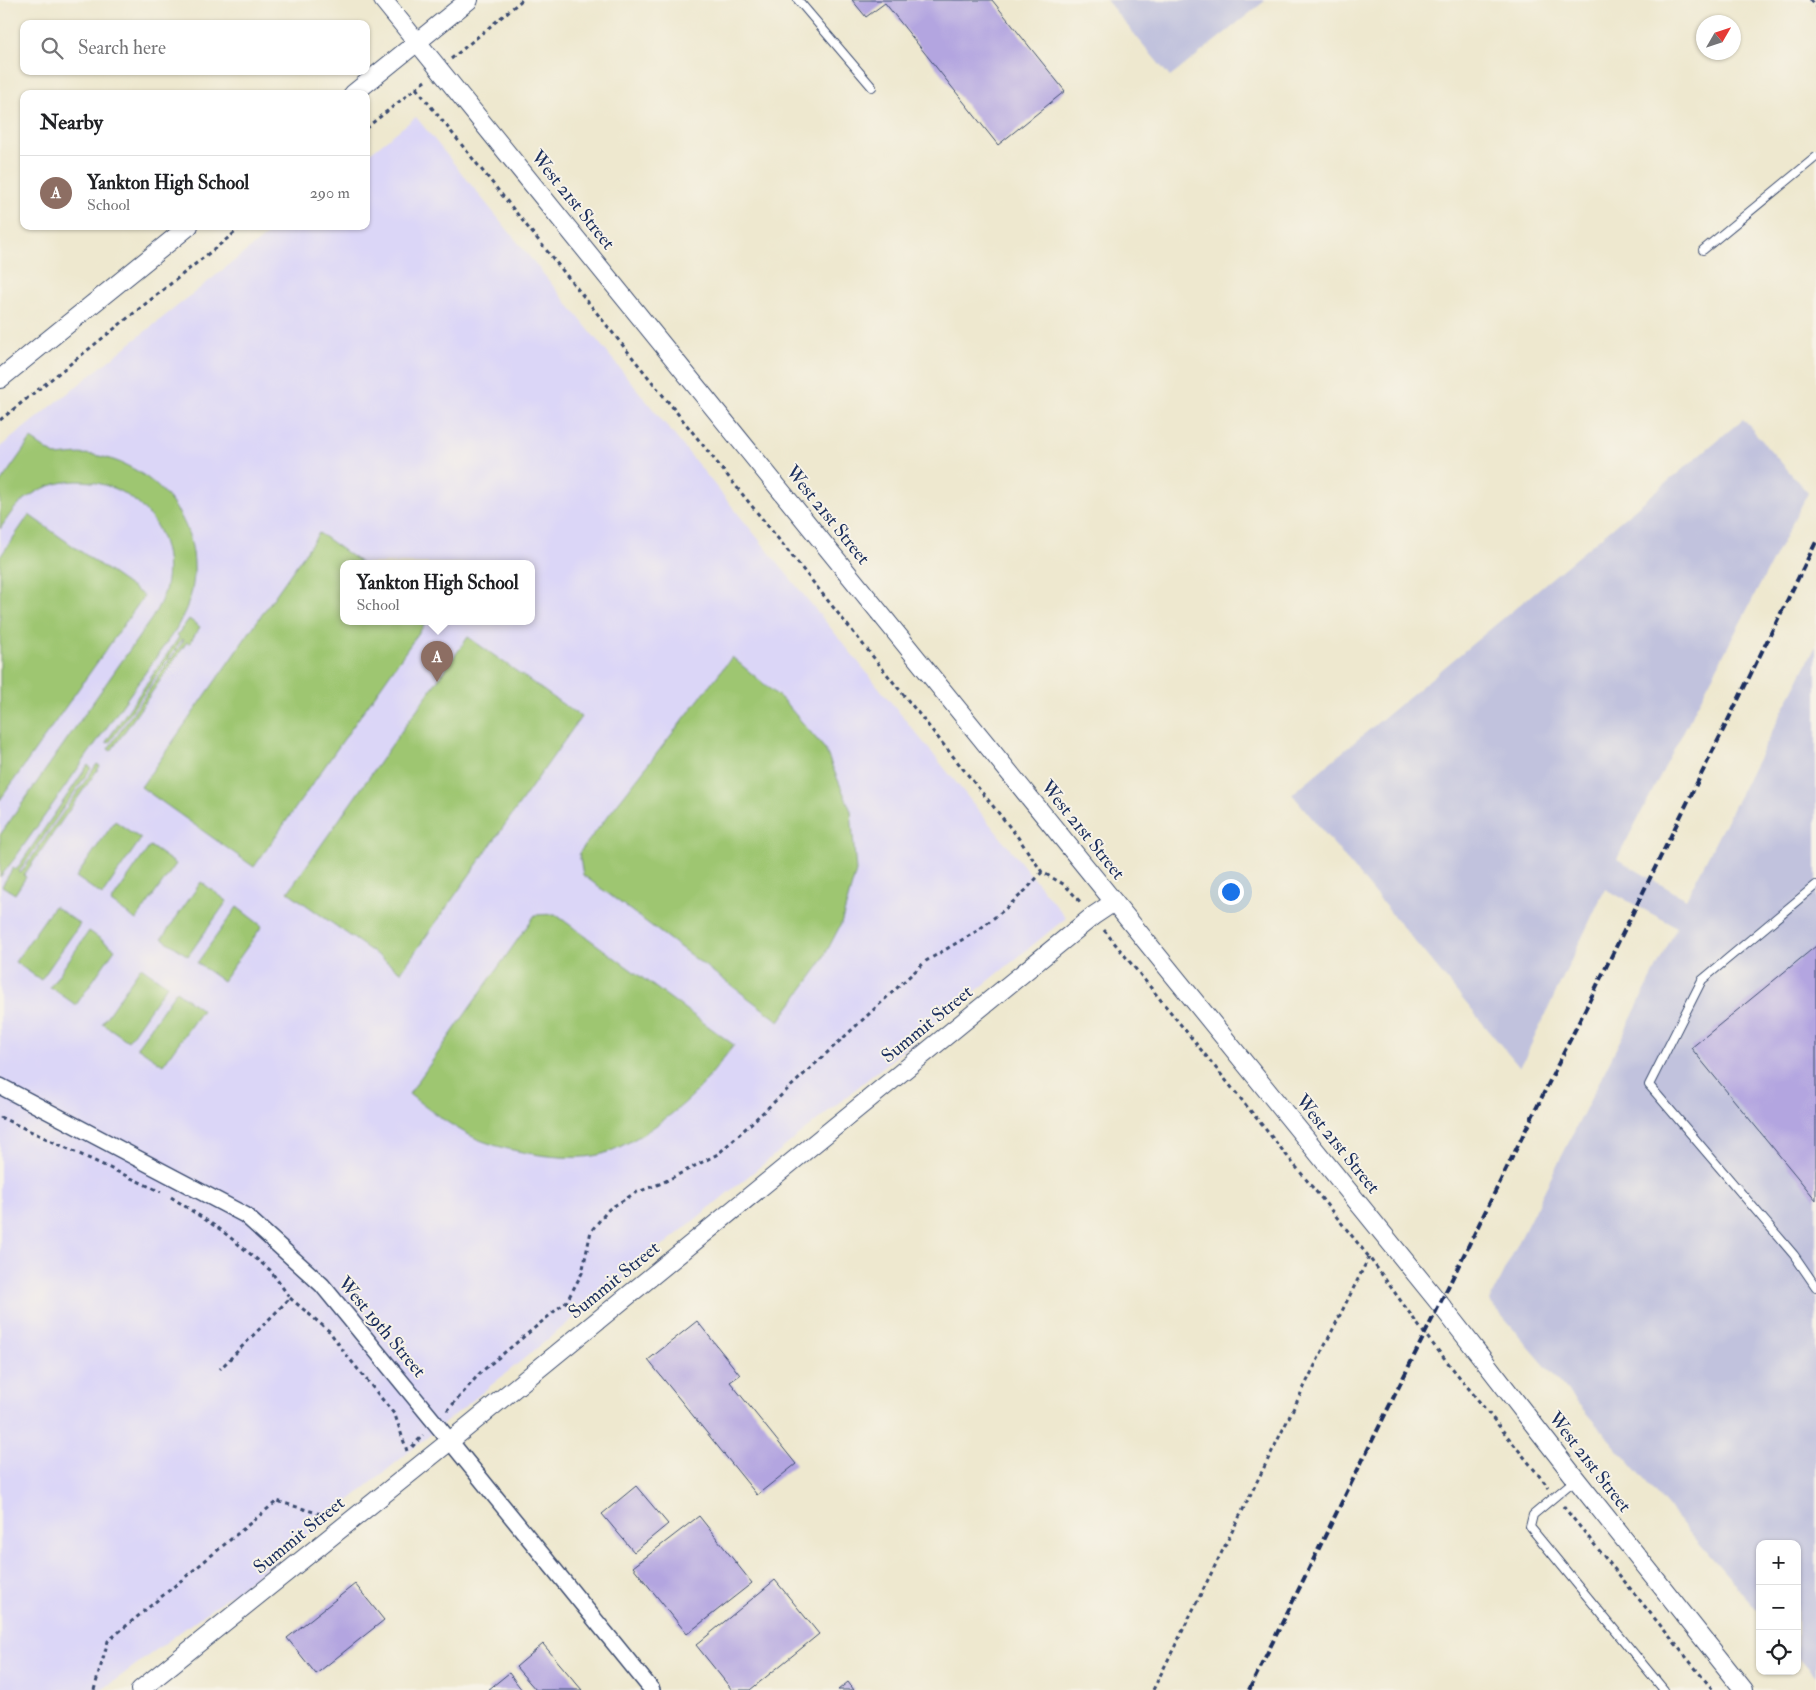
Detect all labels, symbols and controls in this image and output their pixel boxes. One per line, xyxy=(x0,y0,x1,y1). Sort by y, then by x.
north arrow xyxy=(1696,15,1741,60)
search box xyxy=(20,20,370,75)
icon: search xyxy=(38,34,66,62)
text: Search here xyxy=(78,36,166,60)
text: Nearby xyxy=(40,109,103,136)
street label: West 21st Street xyxy=(525,145,620,255)
text: Yankton High School xyxy=(87,171,249,195)
text: A xyxy=(51,183,61,203)
text: 290 m xyxy=(310,183,350,203)
text: School xyxy=(87,195,130,215)
street label: West 21st Street xyxy=(780,460,875,570)
popup xyxy=(340,560,535,625)
text: Yankton High School xyxy=(356,571,519,595)
text: School xyxy=(356,595,400,615)
pin: A xyxy=(421,641,453,682)
street label: West 21st Street xyxy=(1035,775,1130,885)
your location xyxy=(1218,879,1244,905)
street label: Summit Street xyxy=(876,980,978,1068)
street label: West 21st Street xyxy=(1290,1089,1385,1199)
street label: Summit Street xyxy=(563,1236,665,1324)
street label: West 19th Street xyxy=(332,1271,431,1382)
street label: West 21st Street xyxy=(1543,1406,1637,1517)
street label: Summit Street xyxy=(248,1491,350,1579)
map controls xyxy=(1756,1540,1801,1675)
button: + xyxy=(1756,1540,1801,1585)
button: − xyxy=(1756,1585,1801,1630)
button: locate xyxy=(1756,1630,1801,1675)

